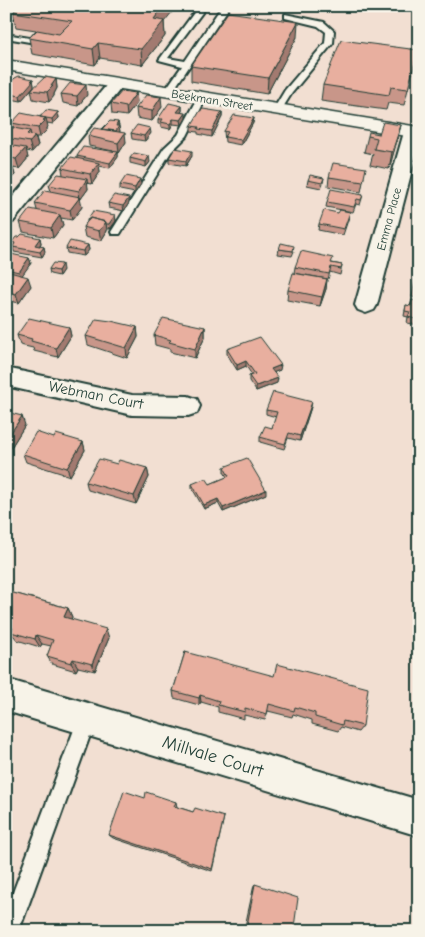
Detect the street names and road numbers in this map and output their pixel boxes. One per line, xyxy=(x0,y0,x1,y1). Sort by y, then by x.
street label: Beekman Street xyxy=(170,87,254,113)
street label: Emma Place xyxy=(374,186,404,252)
street label: Webman Court xyxy=(47,377,146,413)
street label: Millvale Court xyxy=(160,731,267,782)

